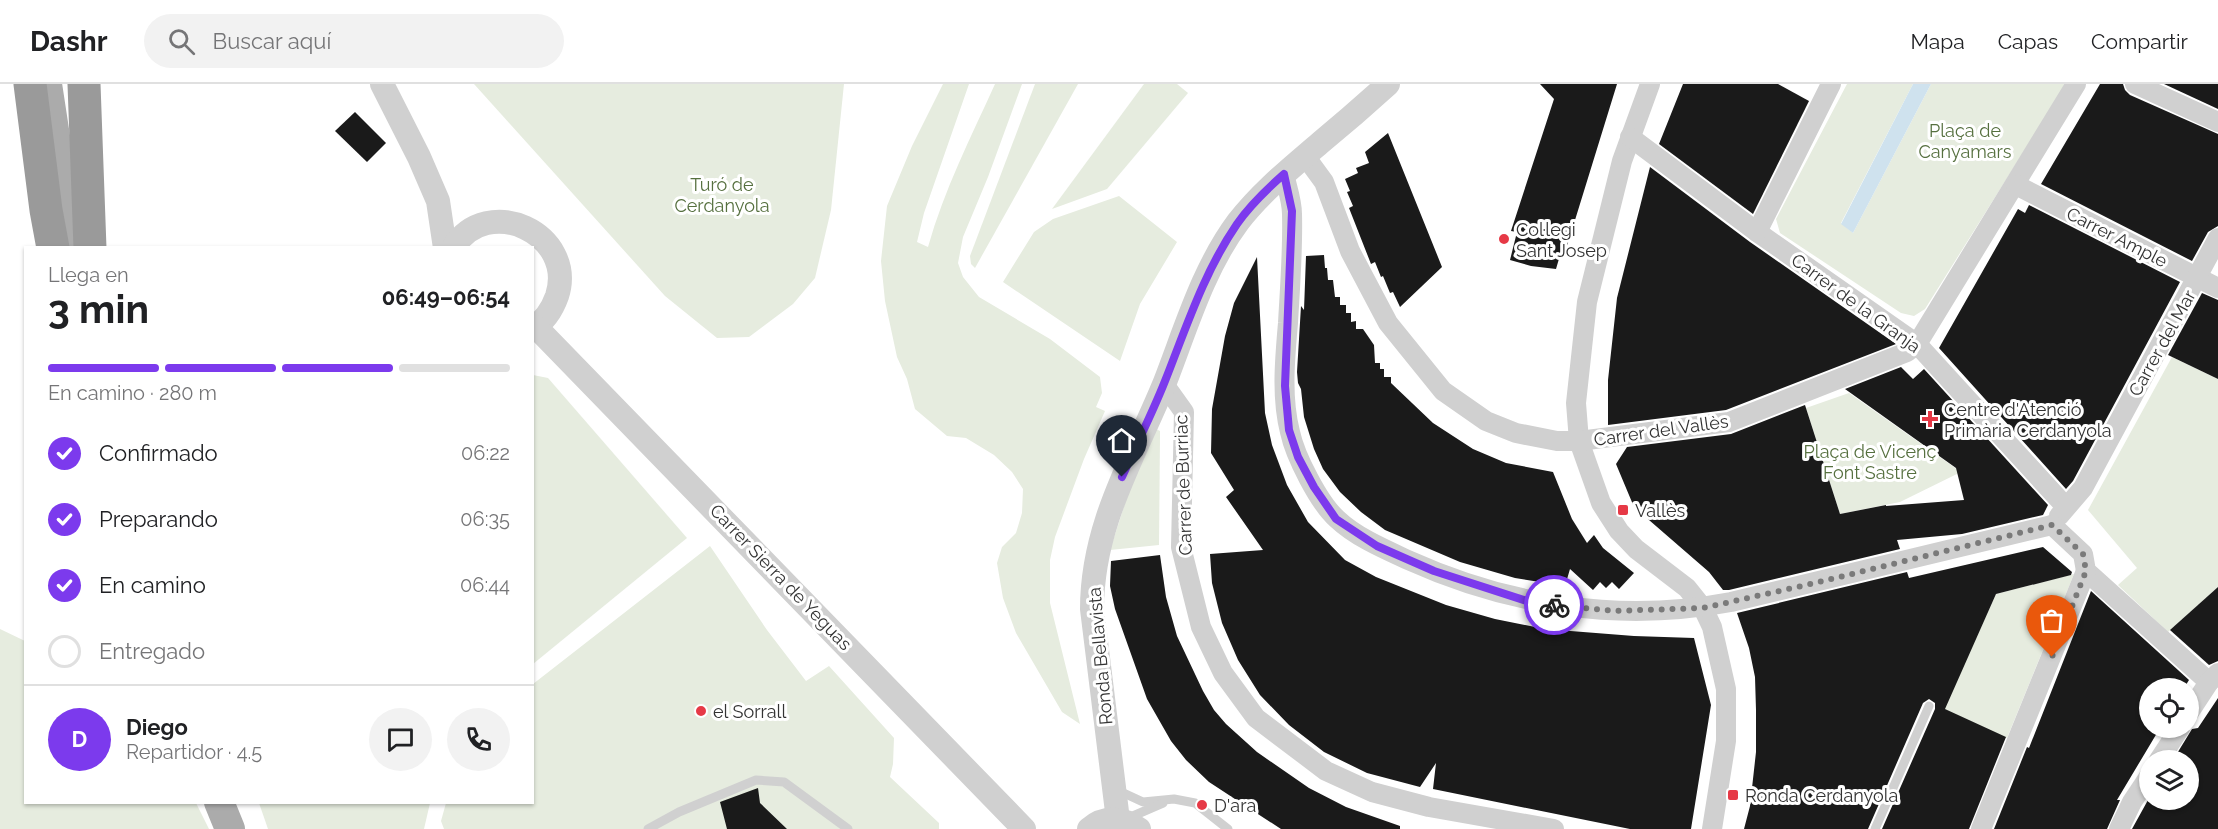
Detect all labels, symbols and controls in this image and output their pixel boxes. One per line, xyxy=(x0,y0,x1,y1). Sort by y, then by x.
search box xyxy=(144,14,564,68)
text: Dashr xyxy=(30,25,108,58)
icon: search xyxy=(165,25,198,58)
text: Buscar aquí xyxy=(213,28,331,54)
text: Mapa xyxy=(1910,29,1965,54)
text: Capas xyxy=(1998,29,2058,54)
text: Compartir xyxy=(2091,29,2188,54)
park label: Plaça de Canyamars xyxy=(1918,120,2012,162)
park label: Turó de Cerdanyola xyxy=(674,174,770,216)
street label: Carrer Ample xyxy=(2063,203,2171,272)
place label: Col·legi Sant Josep xyxy=(1516,219,1607,261)
marker: Col·legi Sant Josep xyxy=(1497,232,1511,246)
street label: Carrer de la Granja xyxy=(1787,249,1925,357)
text: Llega en xyxy=(48,263,129,287)
text: 06:49–06:54 xyxy=(382,284,510,310)
text: 3 min xyxy=(48,286,149,332)
street label: Carrer del Mar xyxy=(2124,286,2200,400)
text: En camino · 280 m xyxy=(48,381,217,405)
place label: Centre d'Atenció Primària Cerdanyola xyxy=(1944,399,2112,441)
street label: Carrer del Vallès xyxy=(1592,410,1730,450)
marker: Centre d'Atenció Primària Cerdanyola xyxy=(1921,410,1939,428)
street label: Carrer de Burriac xyxy=(1170,414,1196,556)
pin xyxy=(1096,415,1147,477)
icon: home xyxy=(1105,424,1138,457)
icon: check xyxy=(48,437,81,470)
text: Confirmado xyxy=(99,440,218,466)
text: 06:22 xyxy=(461,441,510,465)
park label: Plaça de Vicenç Font Sastre xyxy=(1804,441,1937,483)
street label: Carrer Sierra de Yeguas xyxy=(706,500,856,655)
place label: Vallès xyxy=(1635,500,1685,521)
icon: check xyxy=(48,503,81,536)
marker: Vallès xyxy=(1616,503,1630,517)
text: Preparando xyxy=(99,506,218,532)
text: 06:35 xyxy=(460,507,510,531)
icon: check xyxy=(48,569,81,602)
text: En camino xyxy=(99,572,206,598)
text: 06:44 xyxy=(460,573,510,597)
courier xyxy=(1524,575,1584,635)
street label: Ronda Bellavista xyxy=(1084,586,1116,726)
icon: bike xyxy=(1538,589,1571,622)
pin xyxy=(2026,595,2077,657)
icon: bag xyxy=(2035,604,2068,637)
text: Entregado xyxy=(99,638,205,664)
map controls xyxy=(2139,678,2199,810)
button: locate xyxy=(2139,678,2199,738)
place label: el Sorrall xyxy=(713,701,786,722)
marker: el Sorrall xyxy=(694,704,708,718)
button: chat xyxy=(369,708,432,771)
button: phone xyxy=(447,708,510,771)
text: Diego xyxy=(126,714,188,740)
text: D xyxy=(72,726,87,752)
text: Repartidor · 4.5 xyxy=(126,740,262,764)
button: layers xyxy=(2139,750,2199,810)
place label: Ronda Cerdanyola xyxy=(1745,785,1898,806)
marker: Ronda Cerdanyola xyxy=(1726,788,1740,802)
place label: D'ara xyxy=(1214,795,1256,816)
marker: D'ara xyxy=(1195,798,1209,812)

